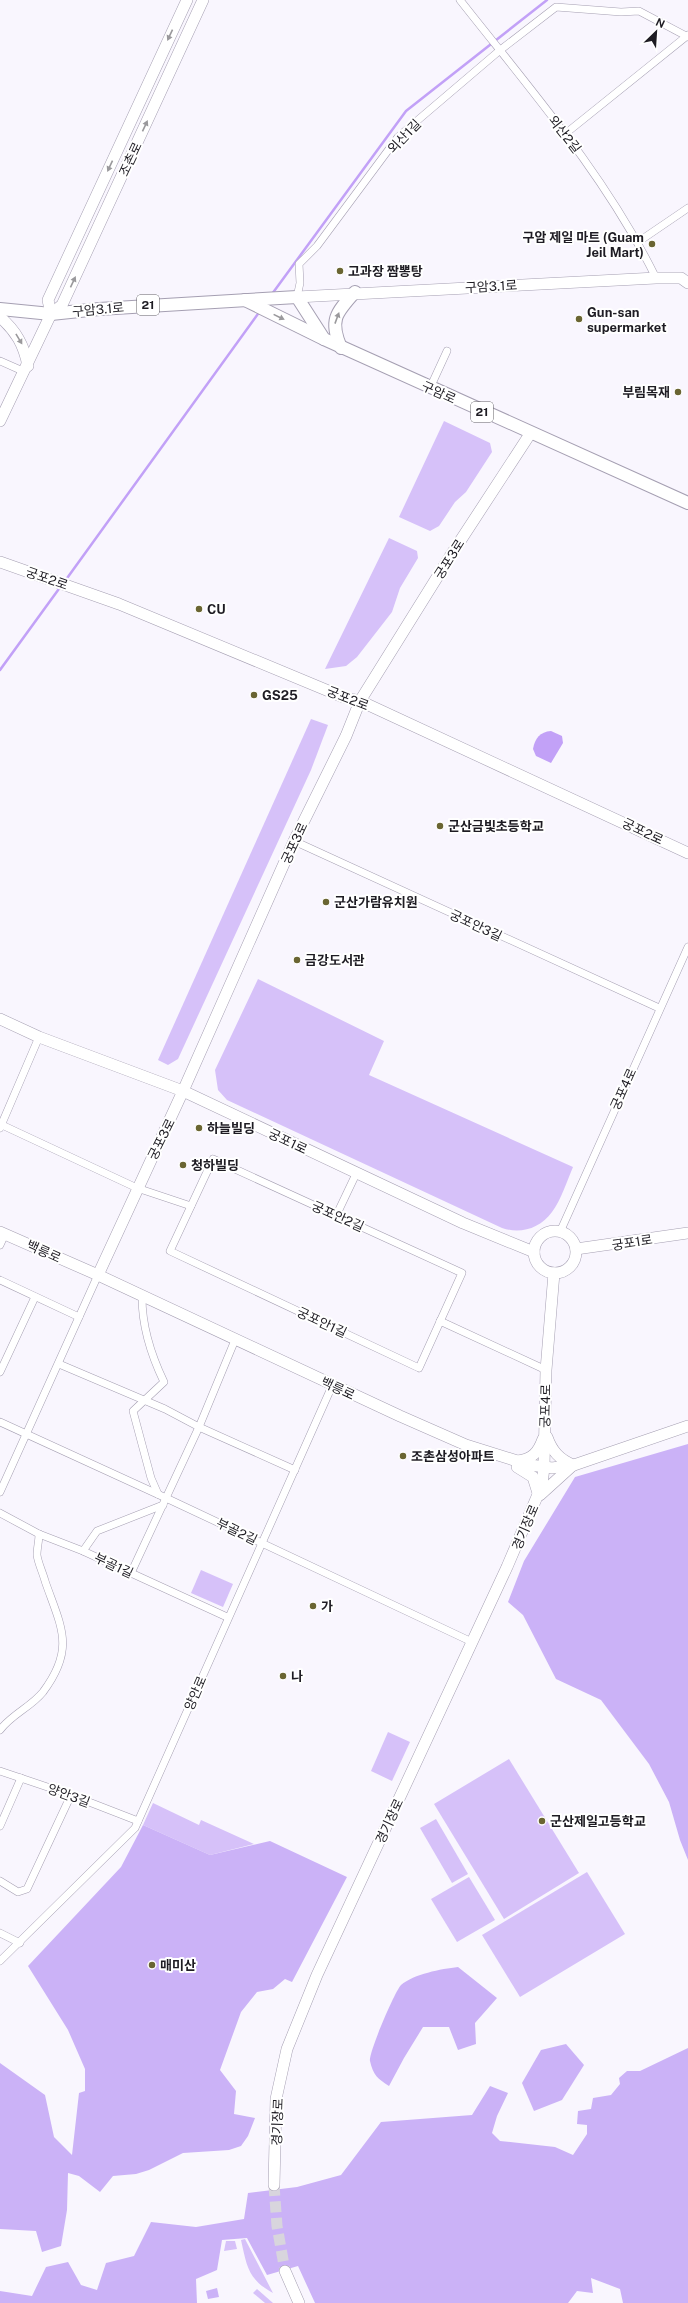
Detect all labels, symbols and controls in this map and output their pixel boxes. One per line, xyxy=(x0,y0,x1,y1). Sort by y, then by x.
north arrow xyxy=(636,12,676,52)
text: N xyxy=(654,16,667,30)
one-way arrow xyxy=(167,30,173,41)
street label: 외산2길 xyxy=(545,112,584,156)
street label: 외산1길 xyxy=(385,116,424,156)
one-way arrow xyxy=(142,121,148,132)
street label: 조촌로 xyxy=(116,140,145,179)
one-way arrow xyxy=(107,160,113,172)
place label: 구암 제일 마트 (Guam Jeil Mart) xyxy=(523,230,644,260)
marker: 구암 제일 마트 (Guam Jeil Mart) xyxy=(647,239,657,249)
place label: 고과장 짬뽕탕 xyxy=(348,264,423,279)
marker: 고과장 짬뽕탕 xyxy=(335,266,345,276)
one-way arrow xyxy=(70,276,76,288)
street label: 구암3.1로 xyxy=(465,278,518,295)
road number: 21 xyxy=(137,295,159,315)
street label: 구암3.1로 xyxy=(71,300,125,319)
place label: Gun-san supermarket xyxy=(587,305,667,335)
one-way arrow xyxy=(334,311,340,323)
one-way arrow xyxy=(274,314,285,320)
marker: Gun-san supermarket xyxy=(574,314,584,324)
one-way arrow xyxy=(15,333,22,345)
street label: 구암로 xyxy=(419,378,458,407)
place label: 부림목재 xyxy=(622,385,670,400)
marker: 부림목재 xyxy=(673,387,683,397)
road number: 21 xyxy=(471,402,493,422)
street label: 궁포3로 xyxy=(431,537,467,582)
street label: 궁포2로 xyxy=(24,564,70,593)
place label: CU xyxy=(207,602,226,617)
marker: CU xyxy=(194,604,204,614)
street label: 궁포2로 xyxy=(325,684,371,713)
place label: GS25 xyxy=(262,688,298,703)
marker: GS25 xyxy=(249,690,259,700)
street label: 궁포2로 xyxy=(620,815,666,847)
place label: 군산금빛초등학교 xyxy=(448,819,544,834)
street label: 궁포3로 xyxy=(278,820,311,866)
marker: 군산금빛초등학교 xyxy=(435,821,445,831)
place label: 군산가람유치원 xyxy=(334,895,418,910)
marker: 군산가람유치원 xyxy=(321,897,331,907)
street label: 궁포안3길 xyxy=(447,907,504,944)
place label: 금강도서관 xyxy=(305,953,365,968)
marker: 금강도서관 xyxy=(292,955,302,965)
street label: 궁포4로 xyxy=(608,1066,639,1112)
street label: 궁포3로 xyxy=(145,1116,178,1162)
place label: 하늘빌딩 xyxy=(207,1121,255,1136)
marker: 하늘빌딩 xyxy=(194,1123,204,1133)
street label: 궁포1로 xyxy=(266,1126,310,1157)
place label: 청하빌딩 xyxy=(191,1158,239,1173)
marker: 청하빌딩 xyxy=(178,1160,188,1170)
street label: 궁포안2길 xyxy=(309,1198,366,1235)
street label: 궁포1로 xyxy=(611,1232,654,1253)
street label: 백릉로 xyxy=(24,1237,63,1266)
street label: 궁포안1길 xyxy=(295,1304,349,1340)
street label: 백릉로 xyxy=(318,1374,357,1403)
street label: 궁포4로 xyxy=(538,1384,553,1428)
place label: 조촌삼성아파트 xyxy=(411,1449,495,1464)
marker: 조촌삼성아파트 xyxy=(398,1451,408,1461)
street label: 경기장로 xyxy=(509,1502,542,1552)
street label: 부골2길 xyxy=(214,1515,260,1548)
street label: 부골1길 xyxy=(92,1550,136,1581)
place label: 가 xyxy=(321,1599,333,1614)
marker: 가 xyxy=(308,1601,318,1611)
place label: 나 xyxy=(291,1669,303,1684)
marker: 나 xyxy=(278,1671,288,1681)
street label: 양안로 xyxy=(182,1674,209,1713)
street label: 양안3길 xyxy=(46,1781,92,1810)
street label: 경기장로 xyxy=(373,1796,406,1846)
place label: 군산제일고등학교 xyxy=(550,1814,646,1829)
marker: 군산제일고등학교 xyxy=(537,1816,547,1826)
place label: 매미산 xyxy=(160,1958,196,1973)
marker: 매미산 xyxy=(147,1960,157,1970)
street label: 경기장로 xyxy=(269,2098,286,2146)

